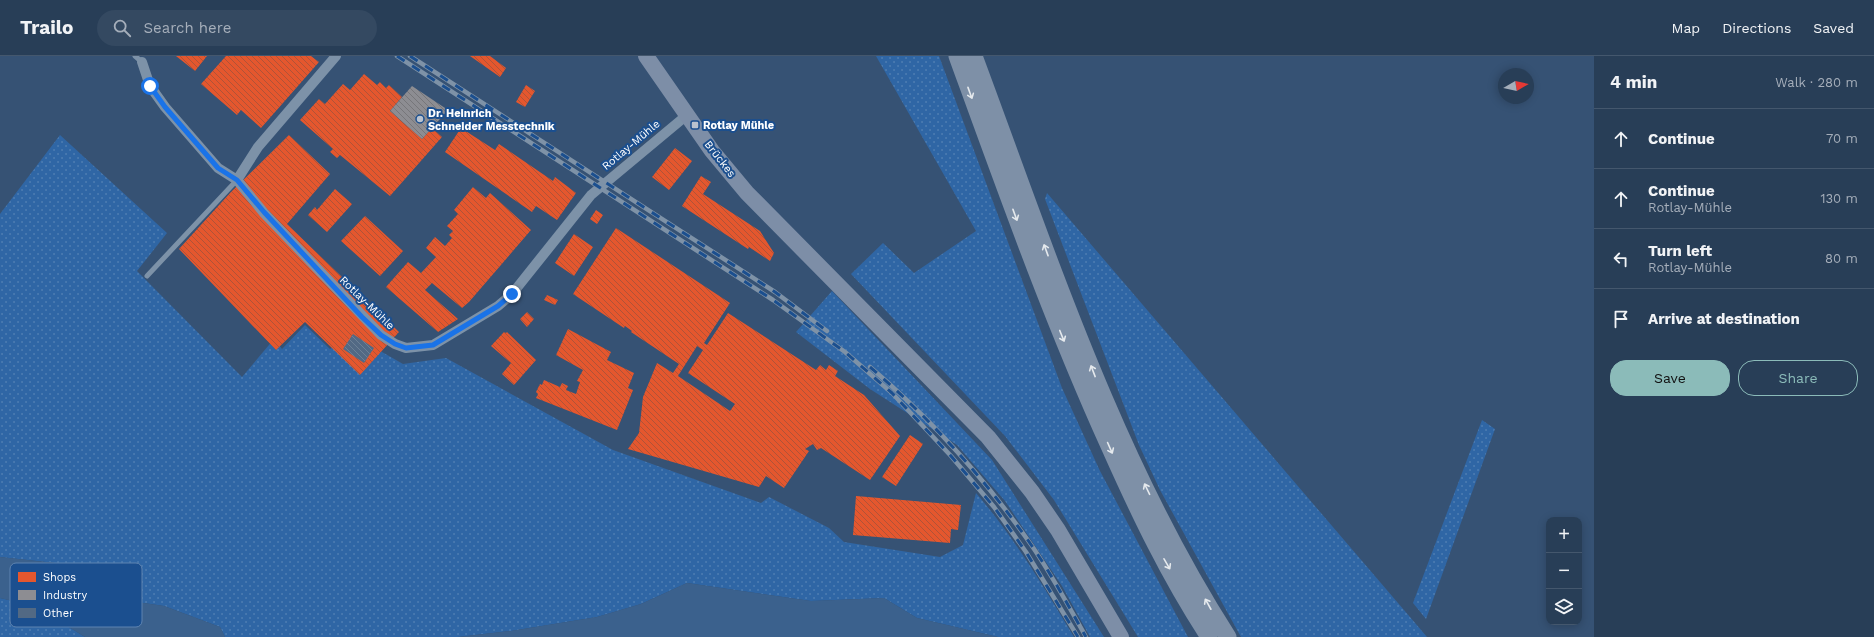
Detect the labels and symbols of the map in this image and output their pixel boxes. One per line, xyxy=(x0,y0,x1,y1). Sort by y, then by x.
north arrow xyxy=(1498,68,1534,104)
route start xyxy=(141,77,159,95)
one-way arrow xyxy=(967,86,974,99)
place label: Dr. Heinrich Schneider Messtechnik xyxy=(428,107,555,133)
marker: Dr. Heinrich Schneider Messtechnik xyxy=(415,114,425,124)
street label: Rotlay-Mühle xyxy=(600,117,662,173)
place label: Rotlay Mühle xyxy=(703,119,774,132)
marker: Rotlay Mühle xyxy=(690,120,700,130)
street label: Brückes xyxy=(702,138,738,180)
one-way arrow xyxy=(1012,208,1019,221)
one-way arrow xyxy=(1041,244,1049,256)
street label: Rotlay-Mühle xyxy=(337,274,397,332)
route end xyxy=(503,285,521,303)
one-way arrow xyxy=(1058,329,1066,341)
one-way arrow xyxy=(1089,365,1097,377)
one-way arrow xyxy=(1107,441,1114,453)
one-way arrow xyxy=(1143,483,1150,495)
one-way arrow xyxy=(1164,558,1172,570)
legend xyxy=(10,563,142,627)
text: Shops xyxy=(43,571,76,584)
text: Industry xyxy=(43,589,88,602)
one-way arrow xyxy=(1204,598,1211,610)
text: Other xyxy=(43,607,74,620)

